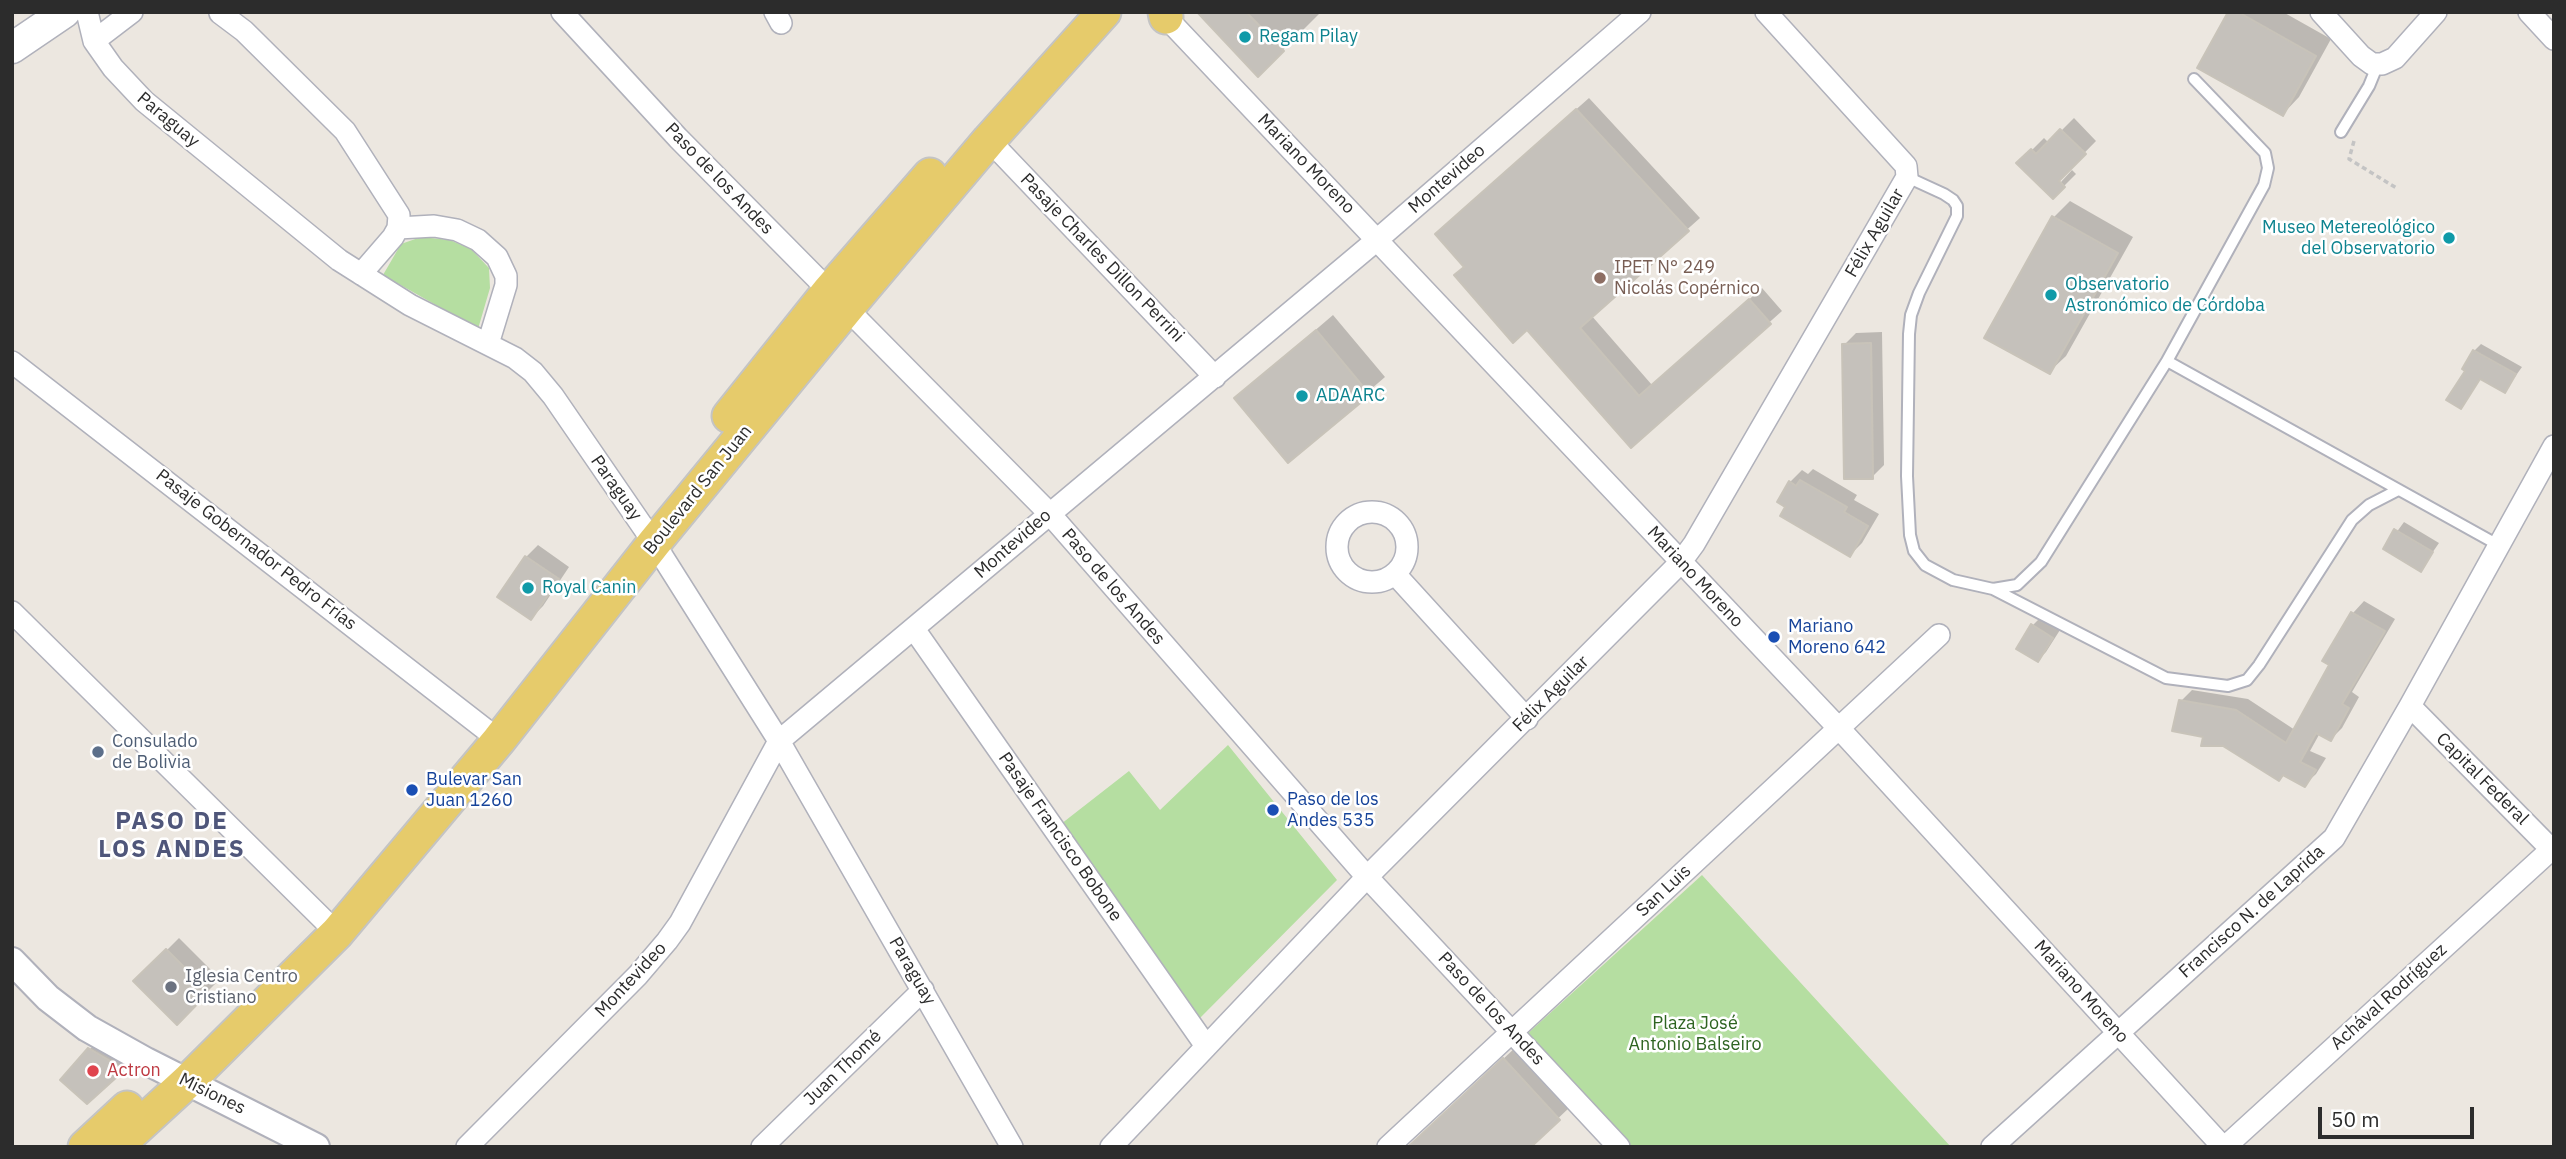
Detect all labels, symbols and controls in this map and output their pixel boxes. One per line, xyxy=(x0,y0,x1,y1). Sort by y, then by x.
place label: Regam Pilay xyxy=(1259,26,1358,48)
marker: Regam Pilay xyxy=(1237,29,1253,45)
street label: Paraguay xyxy=(132,88,204,152)
street label: Mariano Moreno xyxy=(1253,109,1359,219)
street label: Paso de los Andes xyxy=(660,119,778,239)
street label: Montevideo xyxy=(1404,140,1490,218)
street label: Pasaje Charles Dillon Perrini xyxy=(1016,169,1188,347)
street label: Félix Aguilar xyxy=(1841,185,1909,281)
place label: Museo Metereológico del Observatorio xyxy=(2262,217,2435,260)
marker: Museo Metereológico del Observatorio xyxy=(2441,230,2457,246)
place label: IPET N° 249 Nicolás Copérnico xyxy=(1614,257,1760,300)
marker: IPET N° 249 Nicolás Copérnico xyxy=(1592,270,1608,286)
place label: Observatorio Astronómico de Córdoba xyxy=(2065,274,2265,316)
marker: Observatorio Astronómico de Córdoba xyxy=(2043,287,2059,303)
place label: ADAARC xyxy=(1316,385,1385,407)
marker: ADAARC xyxy=(1294,388,1310,404)
street label: Boulevard San Juan xyxy=(639,421,757,559)
street label: Paraguay xyxy=(586,451,646,525)
street label: Pasaje Gobernador Pedro Frías xyxy=(151,465,361,635)
street label: Montevideo xyxy=(970,505,1056,583)
street label: Mariano Moreno xyxy=(1642,522,1748,632)
street label: Paso de los Andes xyxy=(1057,525,1169,649)
place label: Royal Canin xyxy=(542,577,636,599)
marker: Royal Canin xyxy=(520,580,536,596)
place label: Mariano Moreno 642 xyxy=(1788,616,1886,658)
marker: Mariano Moreno 642 xyxy=(1766,629,1782,645)
street label: Félix Aguilar xyxy=(1508,651,1594,737)
street label: Capital Federal xyxy=(2431,728,2533,830)
place label: Consulado de Bolivia xyxy=(112,731,197,774)
marker: Consulado de Bolivia xyxy=(90,744,106,760)
street label: Pasaje Francisco Bobone xyxy=(993,748,1127,926)
place label: Bulevar San Juan 1260 xyxy=(426,769,522,812)
marker: Bulevar San Juan 1260 xyxy=(404,782,420,798)
place label: Paso de los Andes 535 xyxy=(1287,789,1379,832)
marker: Paso de los Andes 535 xyxy=(1265,802,1281,818)
district label: PASO DE LOS ANDES xyxy=(99,808,245,864)
street label: Francisco N. de Laprida xyxy=(2175,841,2329,983)
street label: San Luis xyxy=(1632,860,1696,922)
street label: Paraguay xyxy=(884,933,940,1009)
street label: Mariano Moreno xyxy=(2029,936,2133,1048)
street label: Montevideo xyxy=(591,938,671,1022)
street label: Achával Rodríguez xyxy=(2327,939,2451,1055)
street label: Paso de los Andes xyxy=(1433,948,1549,1070)
place label: Iglesia Centro Cristiano xyxy=(185,966,298,1009)
marker: Iglesia Centro Cristiano xyxy=(163,979,179,995)
park label: Plaza José Antonio Balseiro xyxy=(1628,1013,1762,1056)
street label: Juan Thomé xyxy=(800,1026,886,1110)
place label: Actron xyxy=(107,1060,161,1082)
marker: Actron xyxy=(85,1063,101,1079)
street label: Misiones xyxy=(175,1069,249,1119)
scale bar xyxy=(2321,1092,2477,1136)
text: 50 m xyxy=(2331,1105,2380,1133)

